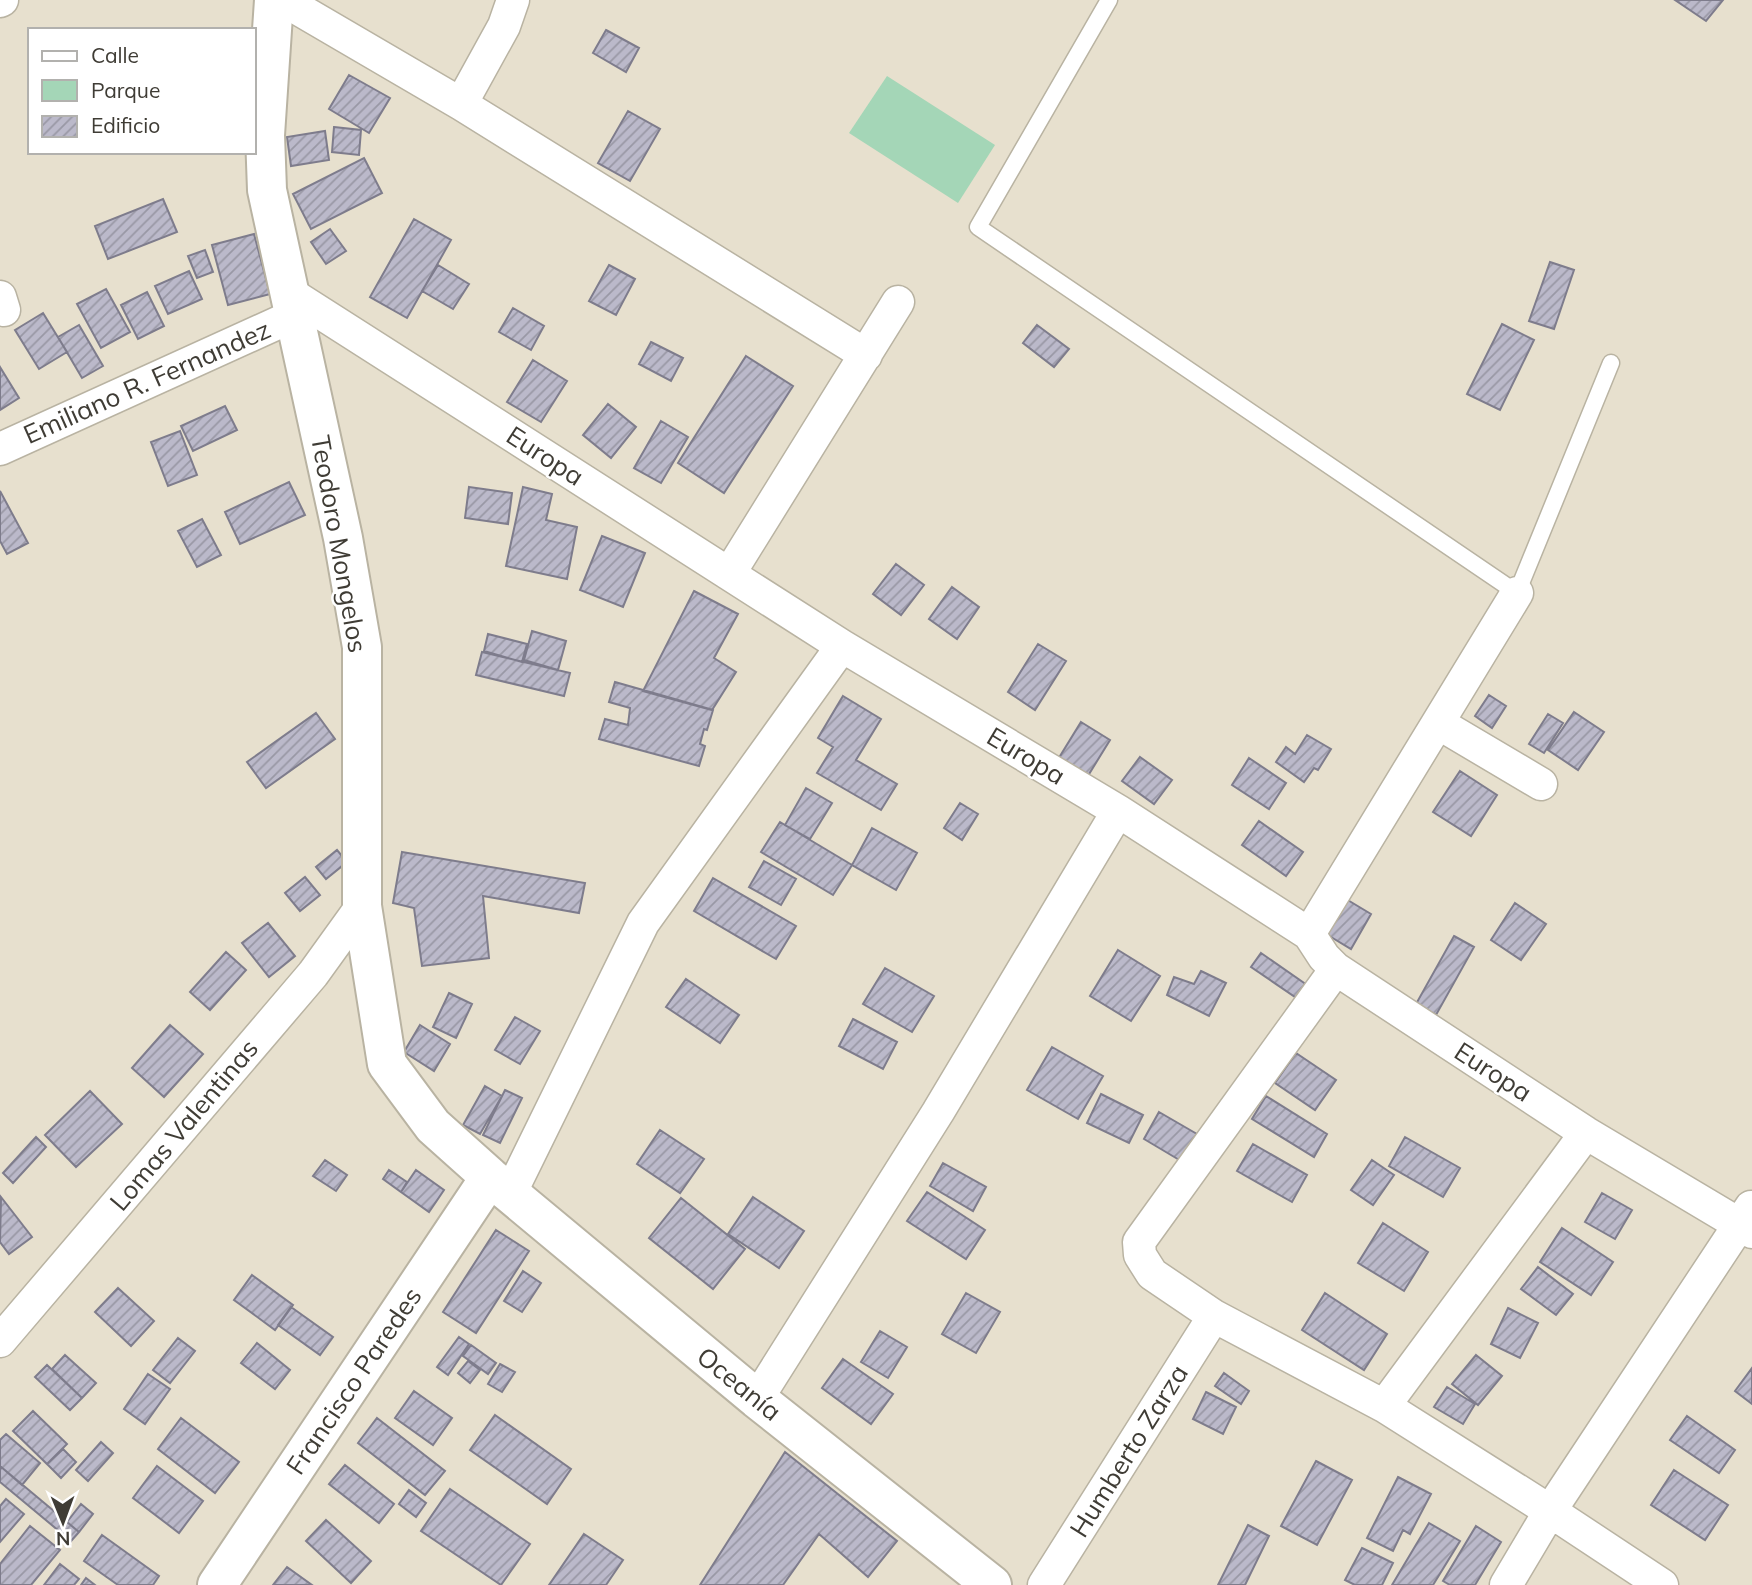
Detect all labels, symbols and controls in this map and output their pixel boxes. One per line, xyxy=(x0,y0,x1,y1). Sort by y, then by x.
legend xyxy=(28,28,256,154)
text: Calle xyxy=(91,42,139,68)
text: Parque xyxy=(91,77,160,103)
text: Edificio xyxy=(91,112,160,138)
street label: Emiliano R. Fernandez xyxy=(18,312,275,451)
street label: Europa xyxy=(500,418,590,493)
street label: Teodoro Mongelos xyxy=(304,433,375,655)
street label: Europa xyxy=(981,719,1071,792)
street label: Lomas Valentinas xyxy=(102,1032,265,1217)
street label: Europa xyxy=(1448,1034,1538,1109)
street label: Francisco Paredes xyxy=(279,1281,428,1481)
street label: Oceanía xyxy=(690,1339,788,1428)
street label: Humberto Zarza xyxy=(1062,1358,1195,1543)
north arrow xyxy=(28,1487,98,1557)
text: N xyxy=(56,1527,71,1551)

